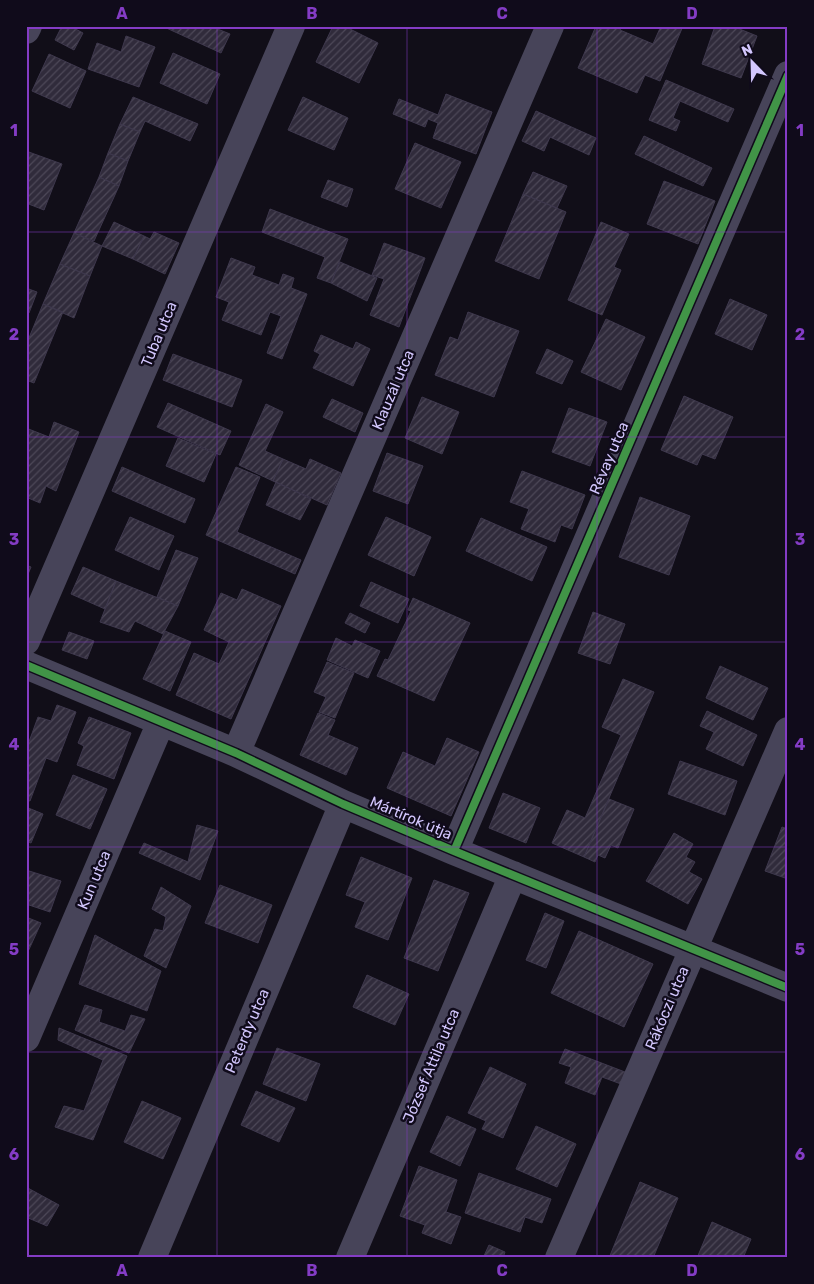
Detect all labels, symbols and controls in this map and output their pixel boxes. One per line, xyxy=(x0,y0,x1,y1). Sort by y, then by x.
text: A xyxy=(116,4,128,23)
text: B xyxy=(306,4,318,23)
text: C xyxy=(496,4,508,23)
text: D xyxy=(686,4,698,23)
north arrow xyxy=(726,38,776,88)
text: N xyxy=(739,41,755,60)
text: 1 xyxy=(10,121,18,140)
text: 1 xyxy=(796,121,804,140)
street label: Tuba utca xyxy=(137,299,181,369)
text: 2 xyxy=(9,325,19,344)
text: 2 xyxy=(795,325,805,344)
street label: Klauzál utca xyxy=(368,348,418,432)
street label: Révay utca xyxy=(586,419,632,497)
text: 3 xyxy=(9,530,19,549)
text: 3 xyxy=(795,530,805,549)
text: 4 xyxy=(9,735,20,754)
text: 4 xyxy=(795,735,806,754)
street label: Mártírok útja xyxy=(367,793,455,843)
street label: Kun utca xyxy=(74,848,114,912)
text: 5 xyxy=(9,940,19,959)
text: 5 xyxy=(795,940,805,959)
street label: Rákóczi utca xyxy=(641,964,693,1052)
street label: Peterdy utca xyxy=(221,986,273,1076)
street label: József Attila utca xyxy=(399,1006,463,1126)
text: 6 xyxy=(9,1145,19,1164)
text: 6 xyxy=(795,1145,805,1164)
text: A xyxy=(116,1261,128,1280)
text: B xyxy=(306,1261,318,1280)
text: C xyxy=(496,1261,508,1280)
text: D xyxy=(686,1261,698,1280)

